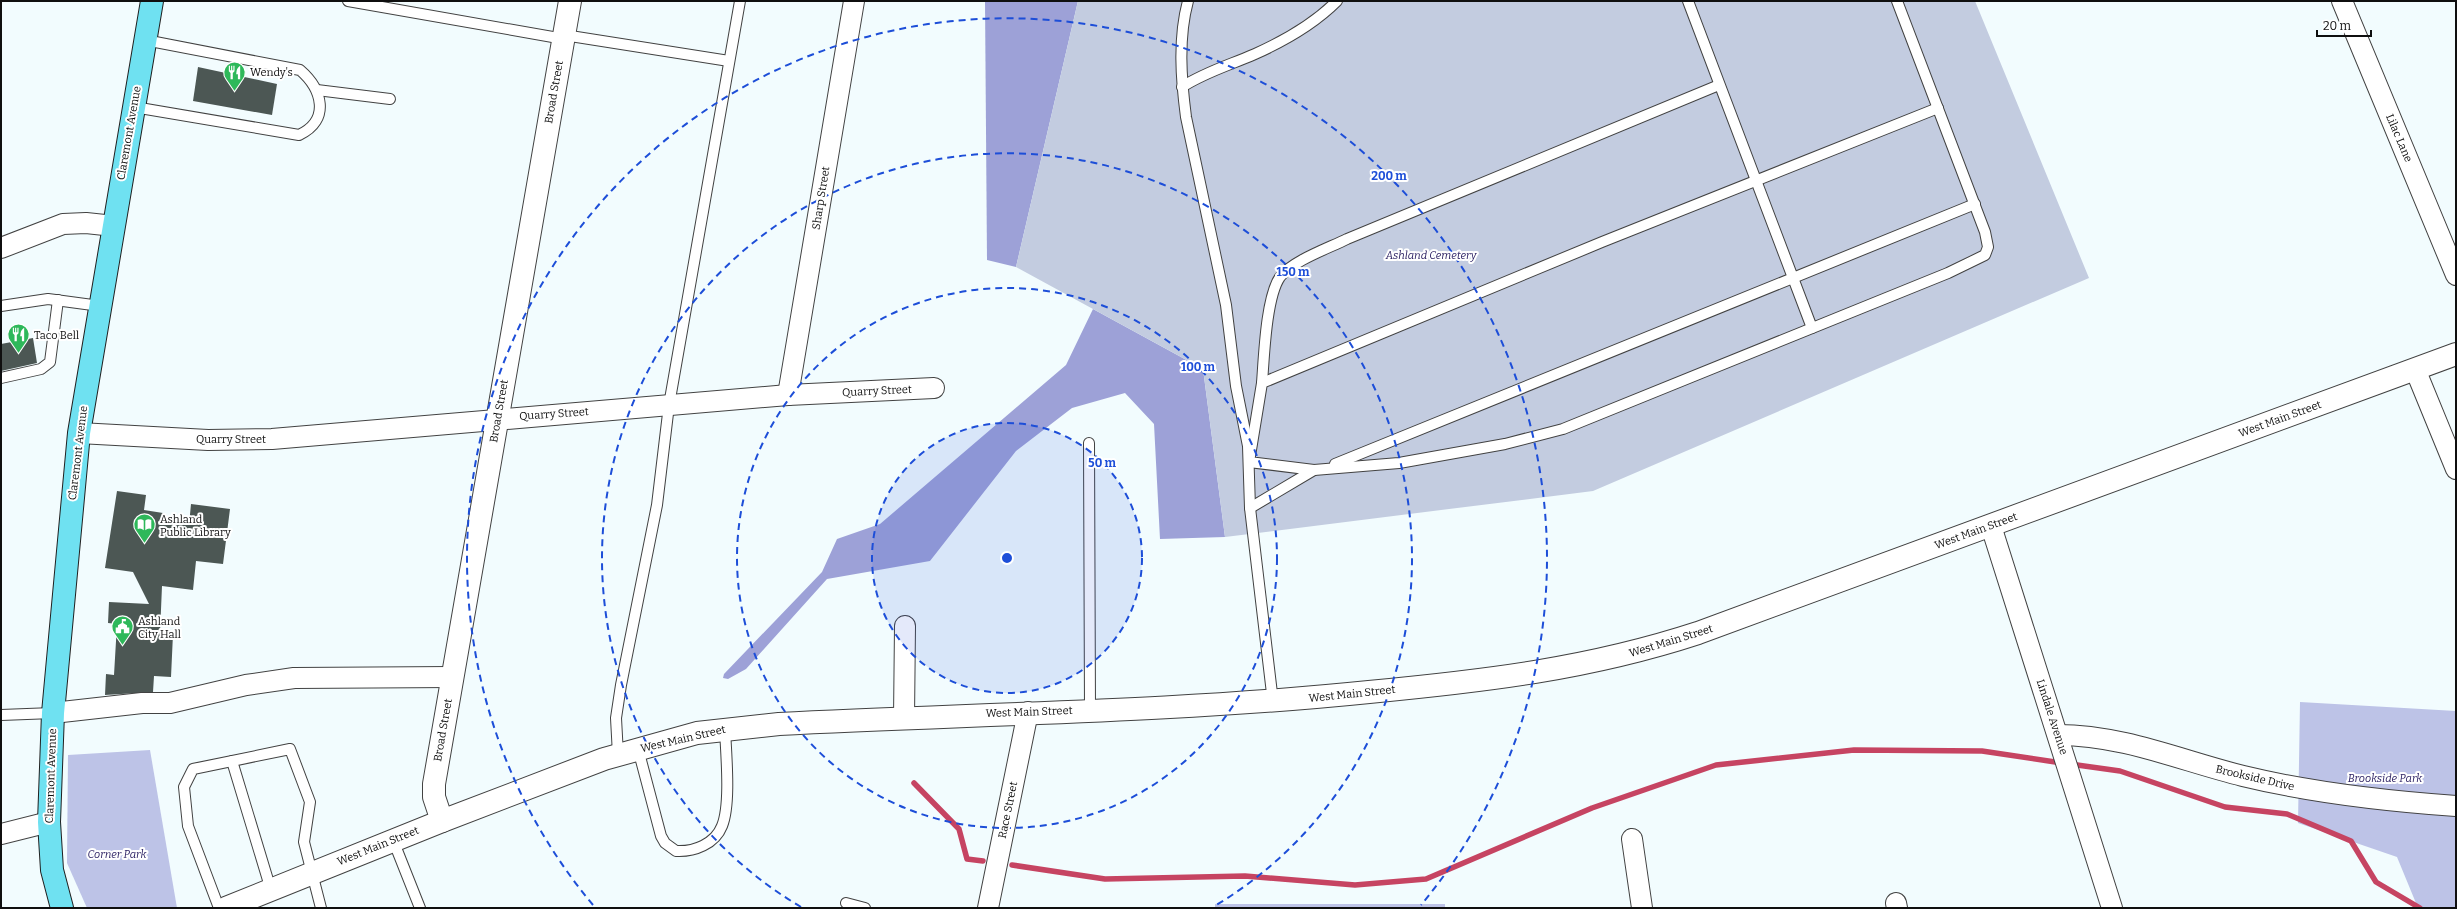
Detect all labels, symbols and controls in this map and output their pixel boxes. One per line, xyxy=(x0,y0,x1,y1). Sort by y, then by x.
scale bar xyxy=(2317,12,2371,38)
text: 20 m xyxy=(2323,19,2352,33)
restaurant icon: Wendy's xyxy=(222,59,248,92)
street label: Broad Street xyxy=(542,60,566,124)
place label: Wendy's xyxy=(250,66,293,79)
street label: Claremont Avenue xyxy=(114,85,144,181)
street label: Lilac Lane xyxy=(2383,112,2415,164)
street label: Sharp Street xyxy=(810,165,832,231)
text: 200 m xyxy=(1371,169,1407,183)
park label: Ashland Cemetery xyxy=(1385,249,1478,262)
text: 150 m xyxy=(1277,265,1310,279)
restaurant icon: Taco Bell xyxy=(5,322,31,355)
place label: Taco Bell xyxy=(34,329,79,342)
text: 100 m xyxy=(1181,360,1216,374)
street label: Broad Street xyxy=(487,379,511,443)
street label: Quarry Street xyxy=(842,383,912,399)
street label: West Main Street xyxy=(2237,398,2323,440)
street label: Claremont Avenue xyxy=(66,405,90,501)
street label: Quarry Street xyxy=(519,405,589,423)
street label: Quarry Street xyxy=(196,433,266,446)
text: 50 m xyxy=(1088,456,1116,470)
street label: West Main Street xyxy=(1933,510,2019,552)
library icon: Ashland Public Library xyxy=(132,512,158,545)
place label: Ashland Public Library xyxy=(160,513,231,539)
centre of rings xyxy=(1000,551,1014,565)
public building icon: Ashland City Hall xyxy=(110,614,136,647)
place label: Ashland City Hall xyxy=(138,615,181,641)
street label: West Main Street xyxy=(1627,622,1715,660)
street label: Lindale Avenue xyxy=(2034,678,2070,756)
street label: West Main Street xyxy=(1308,683,1396,705)
street label: Broad Street xyxy=(431,698,455,762)
street label: West Main Street xyxy=(985,704,1073,720)
street label: West Main Street xyxy=(639,723,727,755)
street label: Claremont Avenue xyxy=(43,728,59,824)
street label: Brookside Drive xyxy=(2214,763,2296,793)
park label: Brookside Park xyxy=(2348,772,2423,785)
street label: Race Street xyxy=(996,780,1020,840)
street label: West Main Street xyxy=(335,824,421,868)
park label: Corner Park xyxy=(88,848,147,861)

